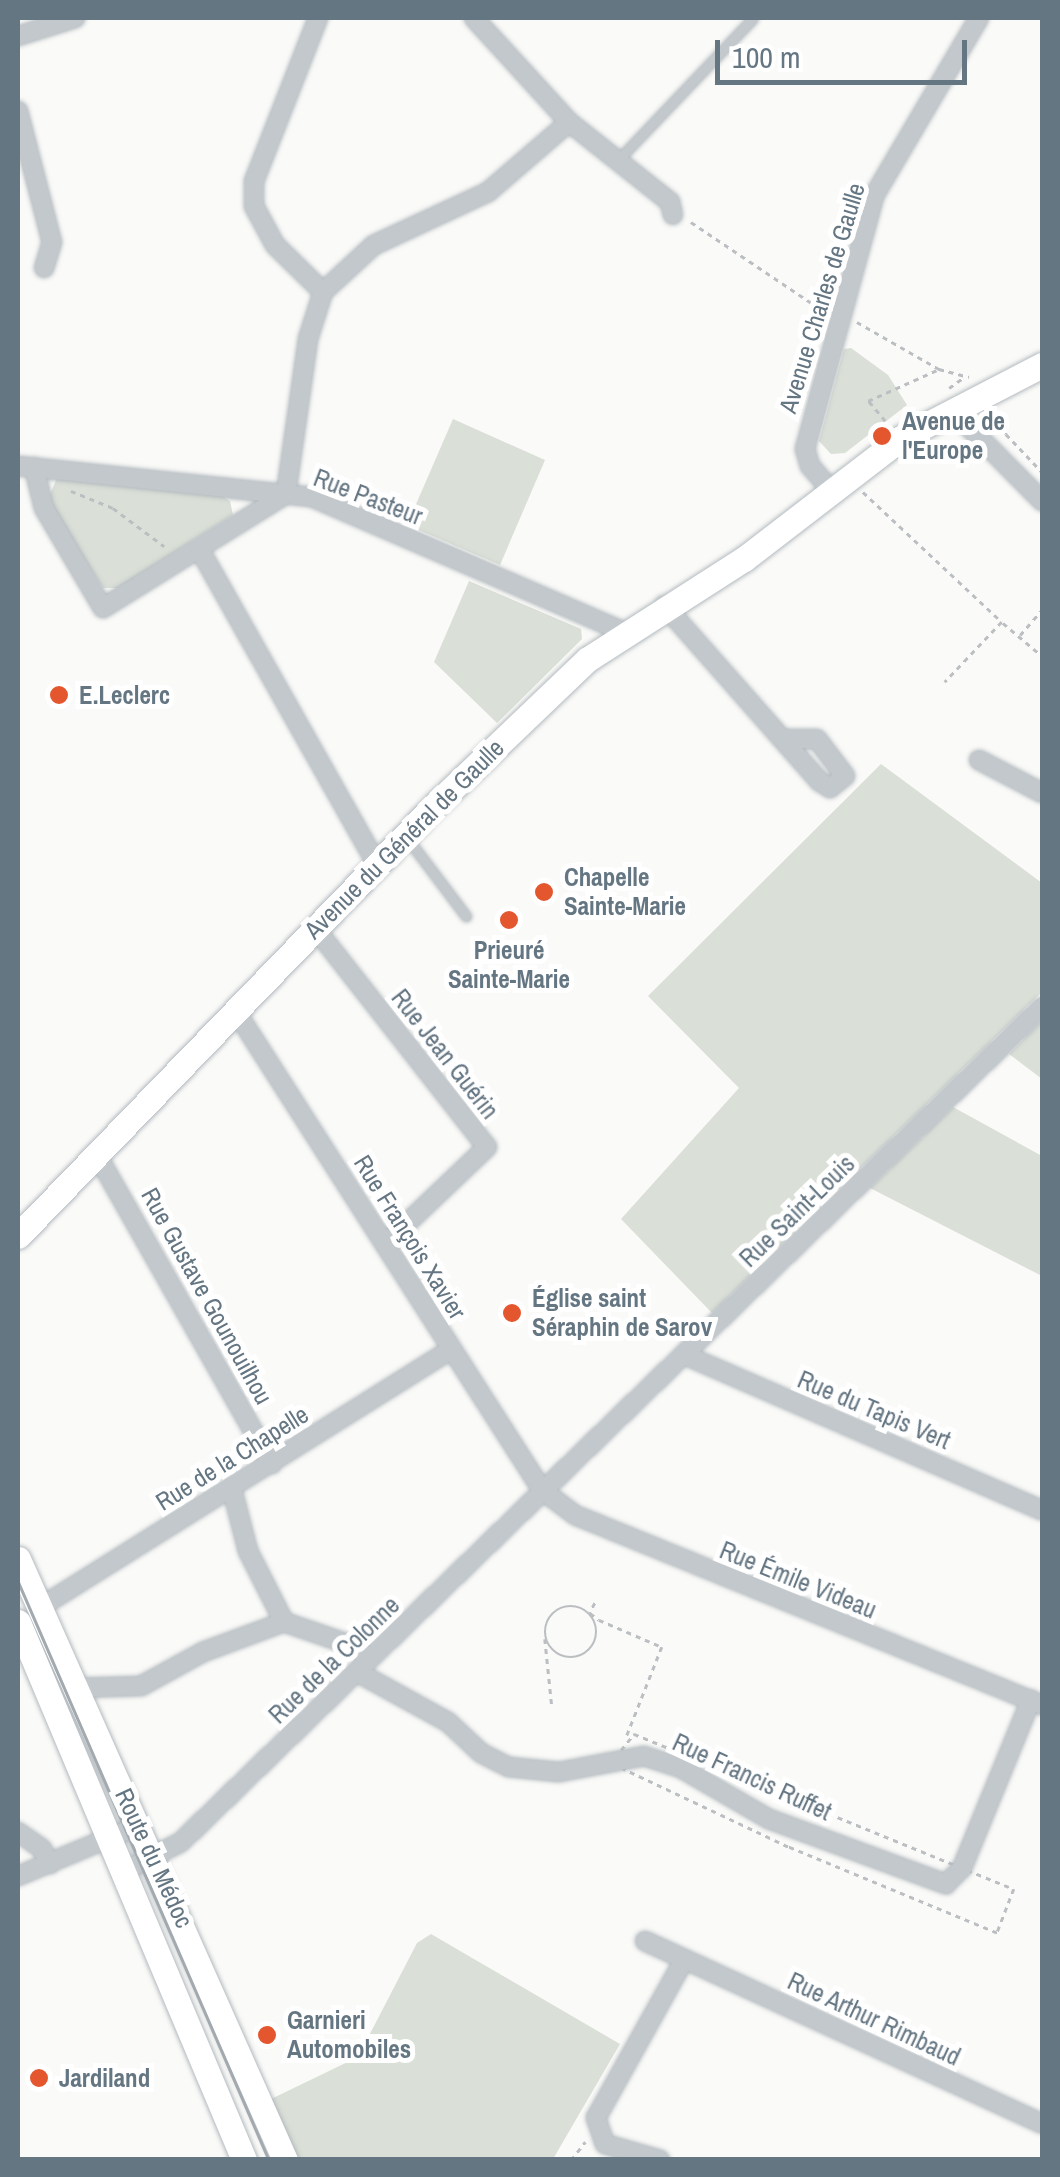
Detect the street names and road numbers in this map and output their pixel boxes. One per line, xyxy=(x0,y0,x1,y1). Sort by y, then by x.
street label: Avenue Charles de Gaulle xyxy=(773,179,871,417)
street label: Rue Pasteur xyxy=(309,463,427,531)
street label: Avenue du Général de Gaulle xyxy=(298,733,510,945)
street label: Rue Jean Guérin xyxy=(385,983,505,1125)
street label: Rue François Xavier xyxy=(348,1149,472,1325)
street label: Rue Saint-Louis xyxy=(733,1149,861,1273)
street label: Rue Gustave Gounouilhou xyxy=(135,1183,279,1409)
street label: Rue du Tapis Vert xyxy=(793,1364,955,1456)
street label: Rue de la Chapelle xyxy=(150,1399,314,1517)
street label: Rue Émile Videau xyxy=(715,1535,881,1625)
street label: Rue de la Colonne xyxy=(263,1590,405,1730)
street label: Rue Francis Ruffet xyxy=(668,1727,836,1827)
street label: Route du Médoc xyxy=(109,1783,199,1933)
street label: Rue Arthur Rimbaud xyxy=(782,1966,966,2072)

